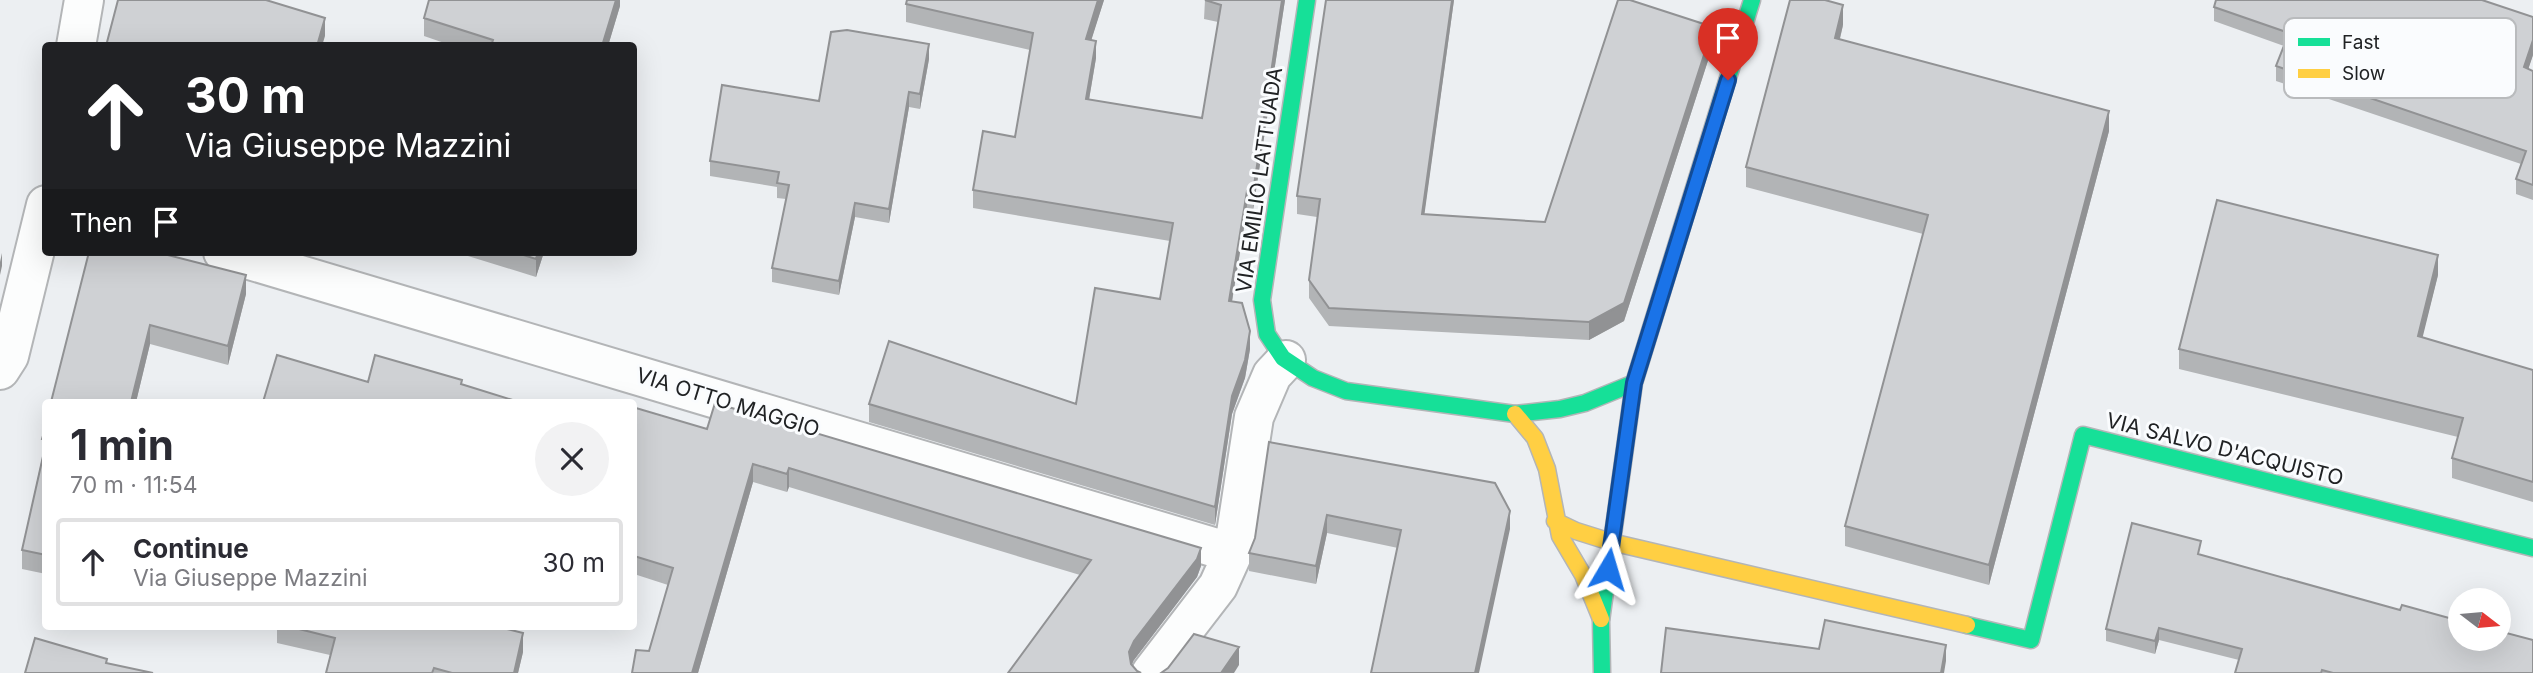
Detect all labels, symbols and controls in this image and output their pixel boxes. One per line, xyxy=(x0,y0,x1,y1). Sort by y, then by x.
pin xyxy=(1698,8,1758,80)
legend xyxy=(2284,18,2516,98)
icon: arrive xyxy=(1709,19,1747,57)
text: Fast xyxy=(2342,31,2380,54)
text: Slow xyxy=(2342,62,2385,85)
text: 30 m xyxy=(185,66,306,125)
street label: VIA EMILIO LATTUADA xyxy=(1231,66,1287,294)
icon: ahead xyxy=(70,70,161,161)
text: Via Giuseppe Mazzini xyxy=(185,126,511,165)
icon: arrive xyxy=(147,203,185,241)
text: Then xyxy=(70,207,133,238)
street label: VIA OTTO MAGGIO xyxy=(633,362,823,442)
street label: VIA SALVO D'ACQUISTO xyxy=(2104,407,2346,491)
text: 1 min xyxy=(70,419,174,470)
button: close xyxy=(535,422,609,496)
text: 70 m · 11:54 xyxy=(70,471,198,499)
position arrow xyxy=(1571,532,1645,606)
text: Continue xyxy=(133,533,249,564)
icon: ahead xyxy=(74,543,112,581)
text: 30 m xyxy=(542,547,605,578)
text: Via Giuseppe Mazzini xyxy=(133,564,368,592)
north arrow xyxy=(2448,588,2511,651)
map controls xyxy=(2448,588,2511,651)

